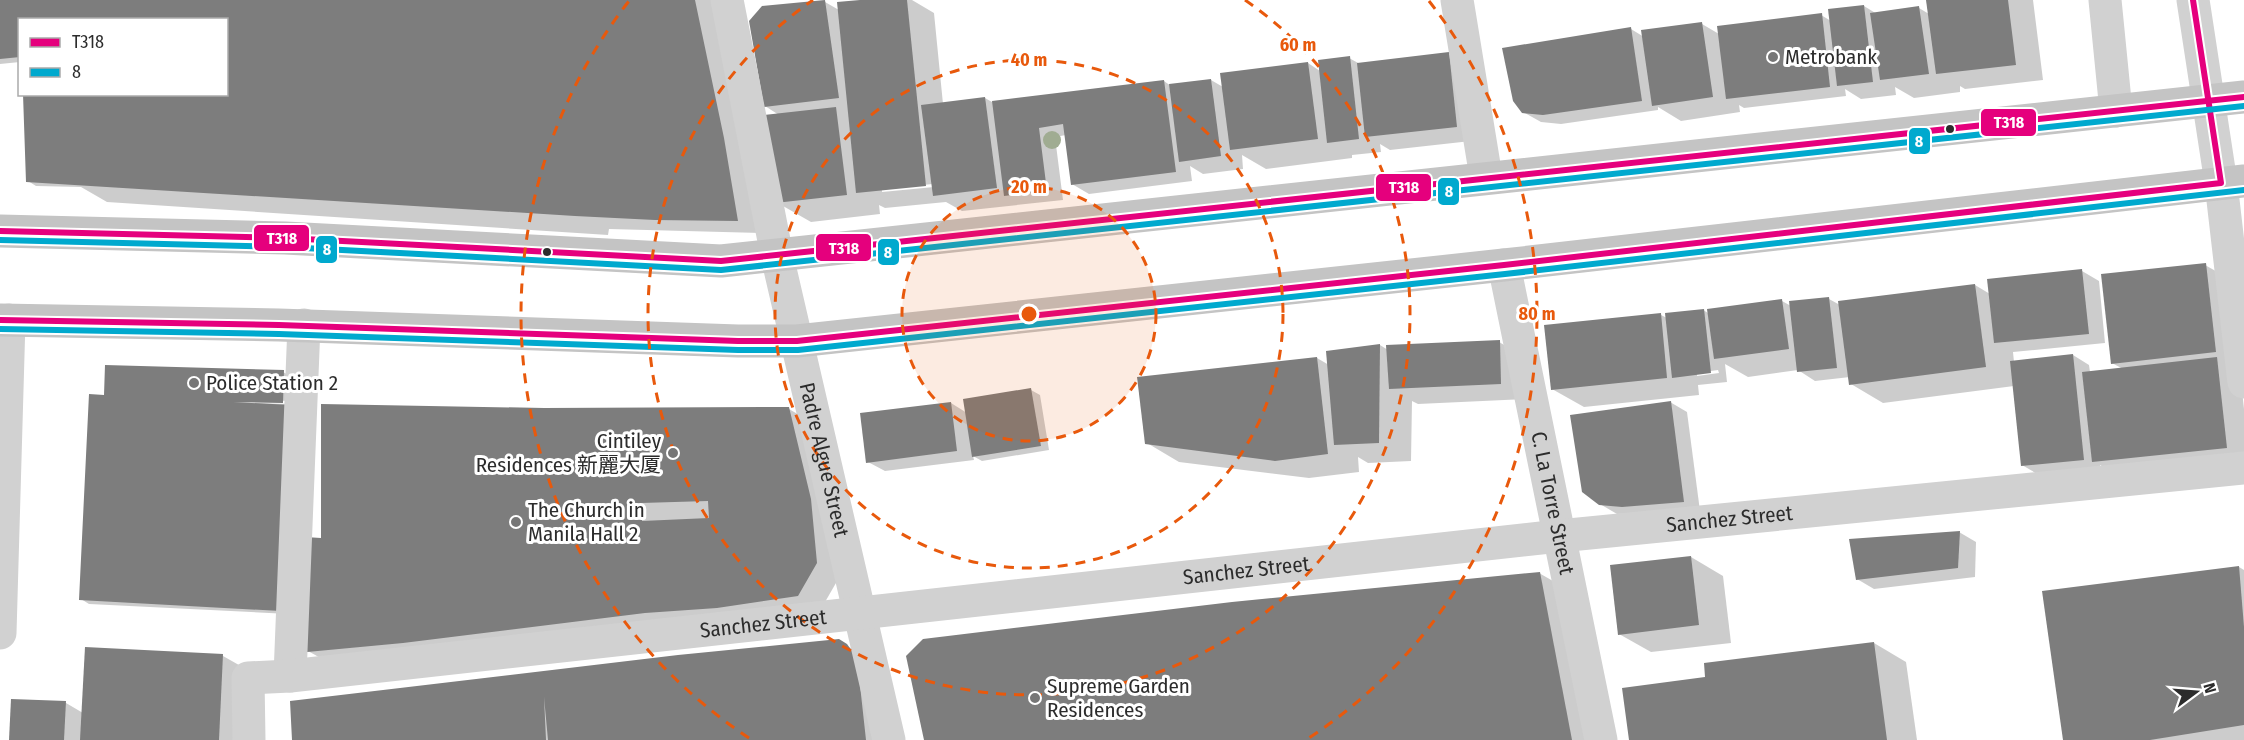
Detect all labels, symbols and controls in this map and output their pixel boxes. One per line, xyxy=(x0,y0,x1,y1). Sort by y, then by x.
legend xyxy=(18,18,228,96)
text: T318 xyxy=(72,31,104,53)
text: 60 m xyxy=(1280,34,1316,56)
place label: Metrobank xyxy=(1785,44,1877,70)
text: 40 m xyxy=(1011,49,1047,71)
marker: Metrobank xyxy=(1766,50,1780,64)
text: 8 xyxy=(72,61,81,83)
line badge: T318 xyxy=(1980,108,2037,137)
text: T318 xyxy=(1994,113,2025,132)
unlabelled marker xyxy=(1944,123,1956,135)
line badge: 8 xyxy=(1908,127,1931,155)
text: 8 xyxy=(1915,132,1924,151)
line badge: T318 xyxy=(1375,173,1432,202)
text: 20 m xyxy=(1010,176,1047,198)
line badge: 8 xyxy=(1437,177,1460,206)
text: T318 xyxy=(1389,178,1420,197)
text: 8 xyxy=(1445,182,1454,201)
line badge: T318 xyxy=(253,224,310,252)
text: T318 xyxy=(267,229,298,248)
line badge: T318 xyxy=(815,233,872,262)
line badge: 8 xyxy=(315,235,338,264)
line badge: 8 xyxy=(877,238,900,266)
text: T318 xyxy=(829,239,860,258)
text: 8 xyxy=(323,240,332,259)
text: 8 xyxy=(884,243,893,262)
unlabelled marker xyxy=(541,246,553,258)
text: 80 m xyxy=(1519,303,1555,325)
centre of rings xyxy=(1019,304,1039,324)
place label: Police Station 2 xyxy=(206,370,338,396)
marker: Police Station 2 xyxy=(187,376,201,390)
street label: Padre Algue Street xyxy=(794,380,855,540)
place label: Cintiley Residences 新麗大厦 xyxy=(476,428,662,478)
street label: C. La Torre Street xyxy=(1525,429,1580,577)
marker: Cintiley Residences 新麗大厦 xyxy=(666,446,680,460)
place label: The Church in Manila Hall 2 xyxy=(528,497,645,547)
street label: Sanchez Street xyxy=(1665,500,1794,538)
marker: The Church in Manila Hall 2 xyxy=(509,515,523,529)
street label: Sanchez Street xyxy=(1182,551,1311,590)
street label: Sanchez Street xyxy=(699,604,828,644)
north arrow xyxy=(2166,662,2226,722)
place label: Supreme Garden Residences xyxy=(1047,673,1190,723)
text: N xyxy=(2199,681,2220,695)
marker: Supreme Garden Residences xyxy=(1028,691,1042,705)

